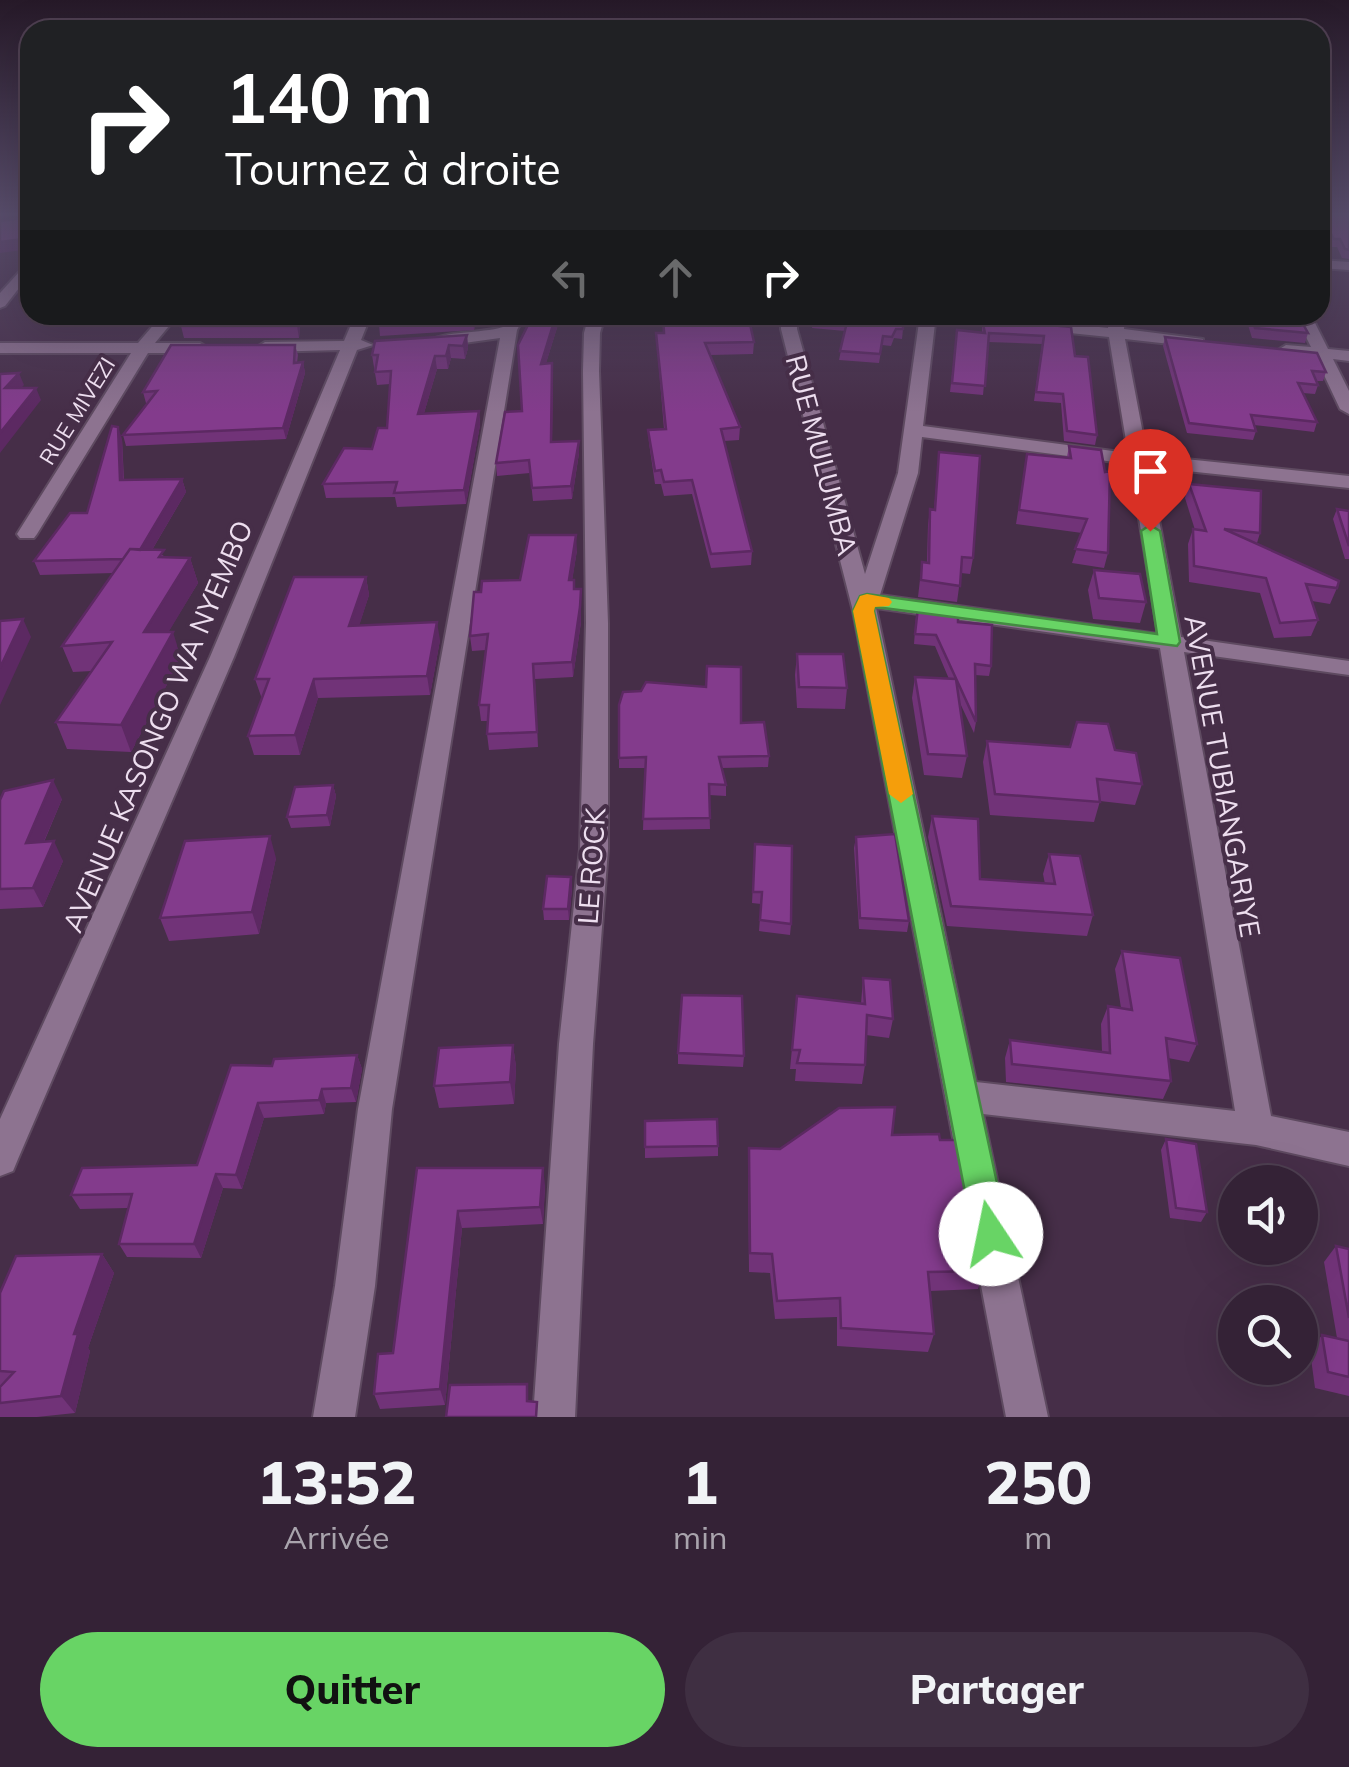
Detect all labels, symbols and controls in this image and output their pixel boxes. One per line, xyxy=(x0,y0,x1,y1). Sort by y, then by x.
text: 140 m xyxy=(225,53,433,141)
icon: right xyxy=(60,60,190,190)
text: Tournez à droite xyxy=(225,140,561,196)
icon: left xyxy=(543,250,598,305)
icon: ahead xyxy=(648,250,703,305)
icon: right xyxy=(753,250,808,305)
street label: RUE MULUMBA xyxy=(778,351,866,560)
street label: RUE MIVEZI xyxy=(33,352,121,470)
pin xyxy=(1108,429,1193,532)
icon: arrive xyxy=(1123,444,1178,499)
street label: AVENUE KASONGO WA NYEMBO xyxy=(54,515,260,937)
street label: AVENUE TUBIANGARIYE xyxy=(1177,612,1269,940)
street label: LE ROCK xyxy=(569,805,613,925)
map controls xyxy=(1218,1165,1318,1385)
button: sound xyxy=(1218,1165,1318,1265)
position arrow xyxy=(939,1182,1043,1286)
button: search xyxy=(1218,1285,1318,1385)
text: 13:52 xyxy=(257,1444,416,1519)
text: 1 xyxy=(682,1444,718,1519)
text: 250 xyxy=(984,1444,1092,1519)
text: Arrivée xyxy=(284,1517,390,1557)
text: min xyxy=(673,1517,728,1557)
text: m xyxy=(1024,1517,1052,1557)
button: Quitter xyxy=(40,1632,665,1747)
button: Partager xyxy=(685,1632,1309,1747)

